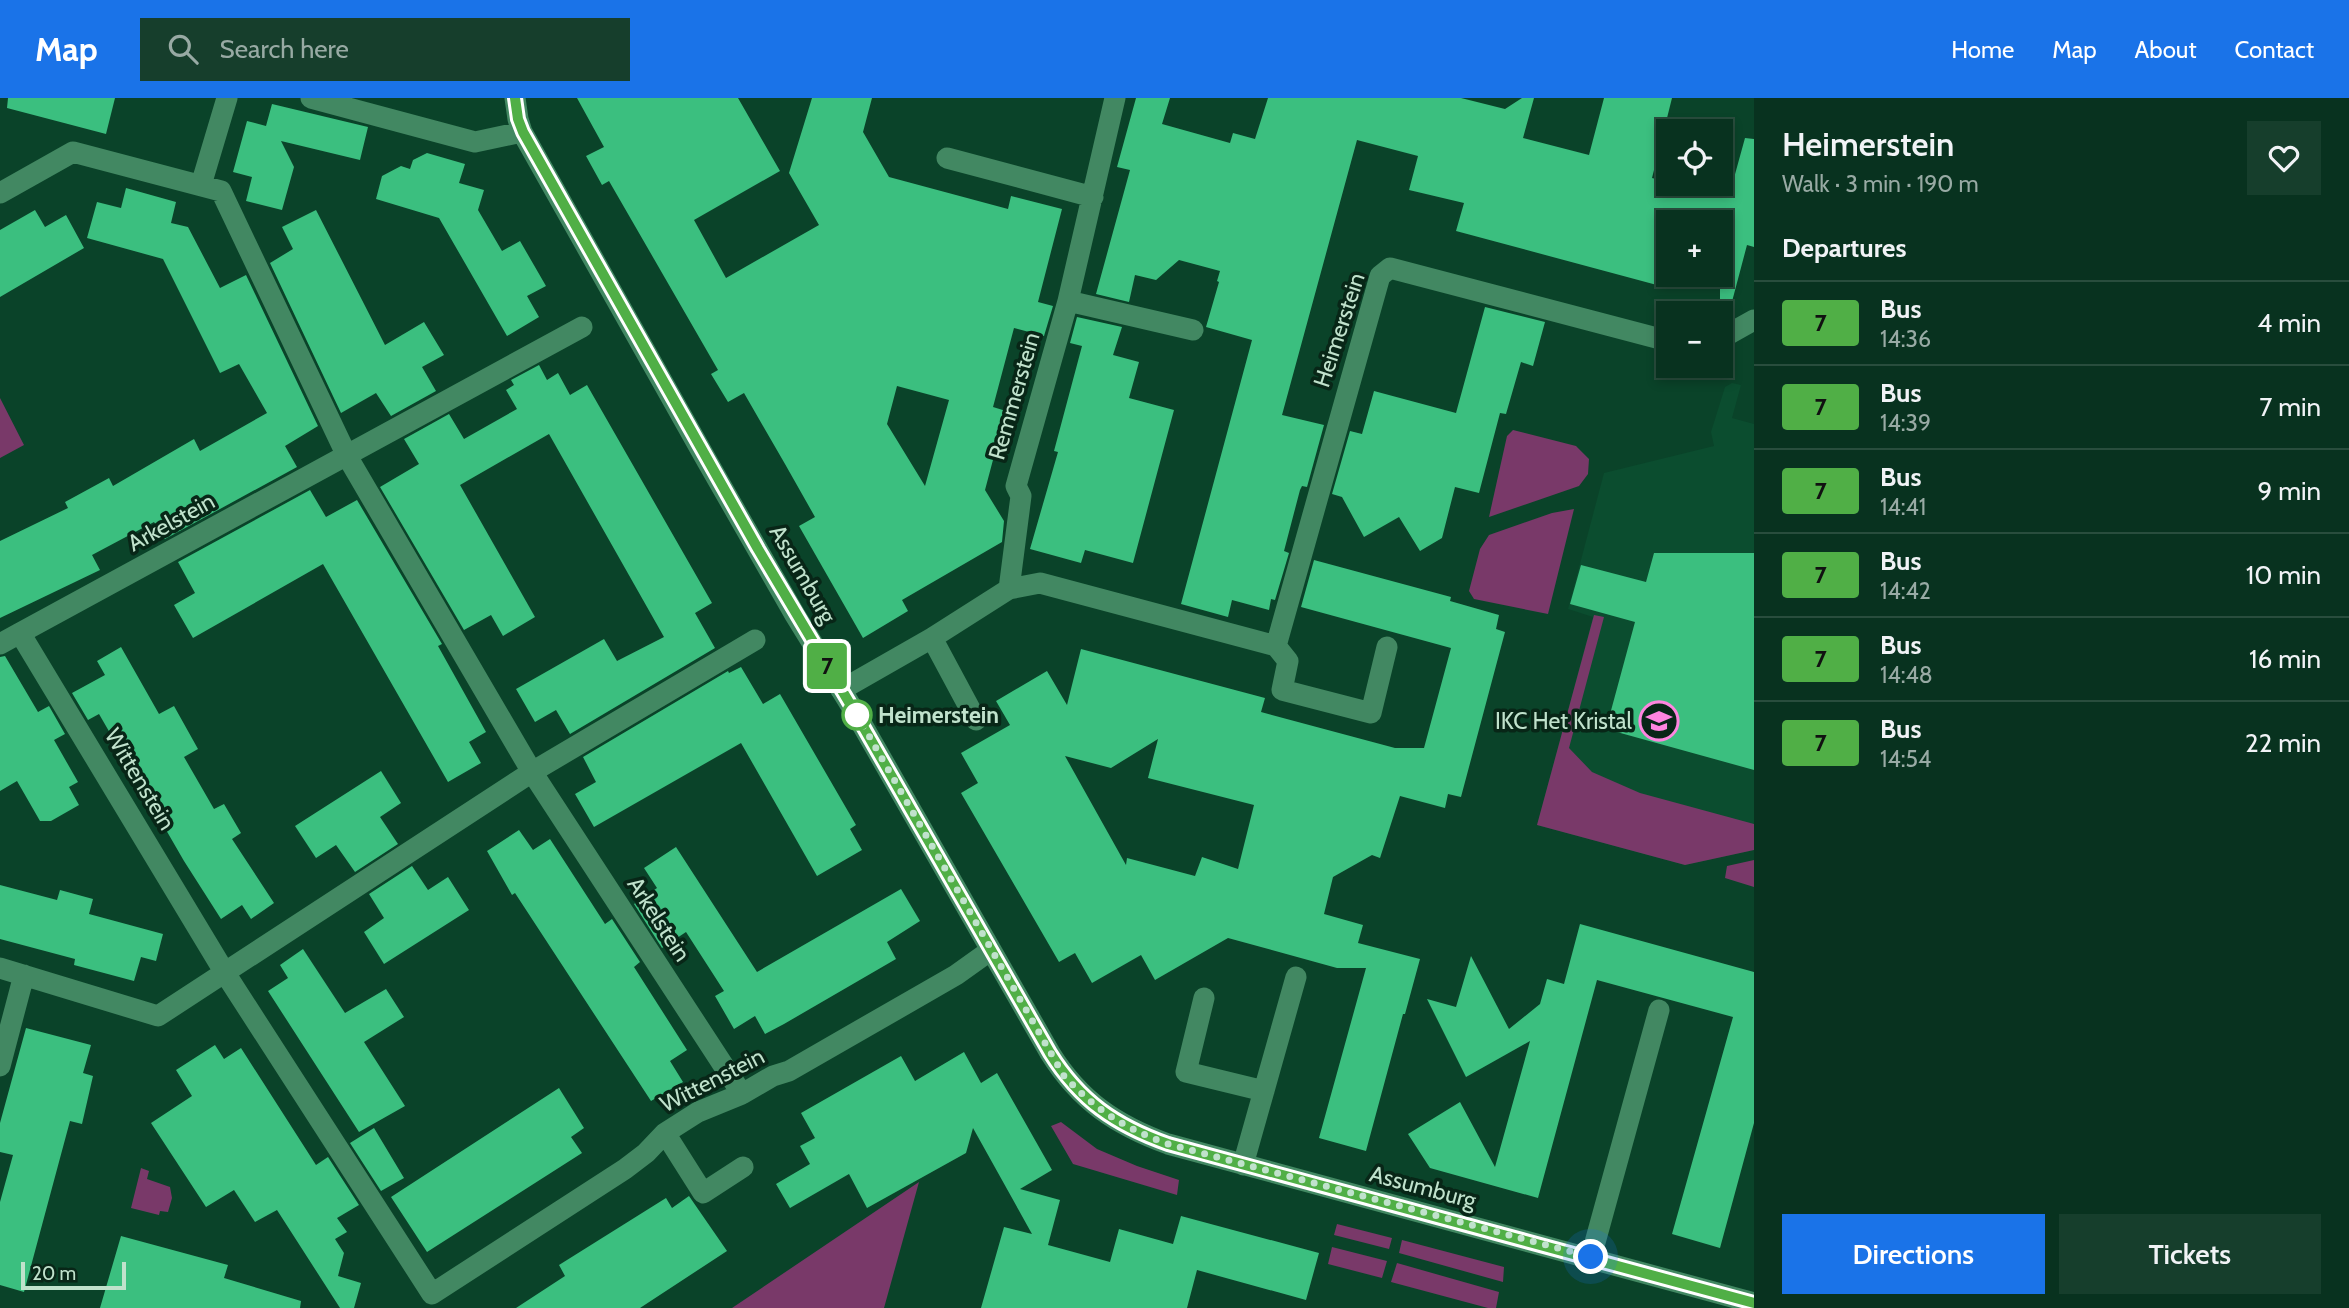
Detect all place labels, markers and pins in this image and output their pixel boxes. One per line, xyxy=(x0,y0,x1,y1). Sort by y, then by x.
marker: Heimerstein xyxy=(842,700,872,730)
school or university icon: IKC Het Kristal xyxy=(1638,700,1680,742)
place label: Heimerstein xyxy=(878,701,999,729)
place label: IKC Het Kristal xyxy=(1495,707,1633,735)

